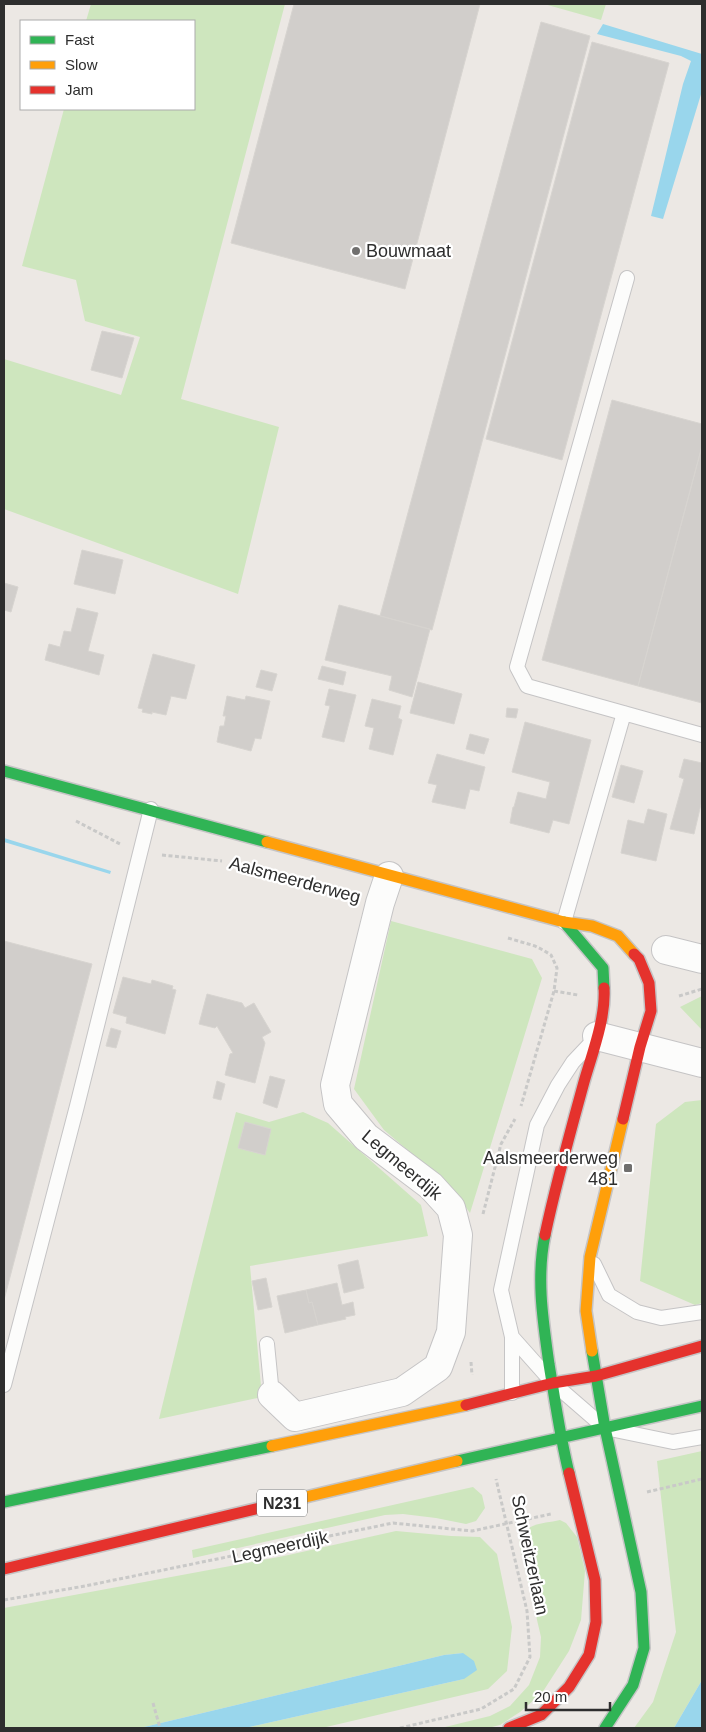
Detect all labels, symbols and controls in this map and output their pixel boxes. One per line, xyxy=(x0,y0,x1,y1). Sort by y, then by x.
legend xyxy=(20,20,195,110)
text: Fast xyxy=(65,31,95,48)
text: Slow xyxy=(65,56,98,73)
text: Jam xyxy=(65,81,93,98)
place label: Bouwmaat xyxy=(366,241,451,261)
marker: Bouwmaat xyxy=(350,245,362,257)
street label: Aalsmeerderweg xyxy=(227,853,363,907)
street label: Legmeerdijk xyxy=(358,1126,447,1205)
place label: Aalsmeerderweg 481 xyxy=(483,1148,618,1189)
marker: Aalsmeerderweg 481 xyxy=(622,1162,634,1174)
road number: N231 xyxy=(257,1490,307,1516)
street label: Schweitzerlaan xyxy=(508,1493,552,1617)
street label: Legmeerdijk xyxy=(230,1527,331,1567)
scale bar xyxy=(526,1680,610,1712)
text: 20 m xyxy=(534,1688,567,1705)

